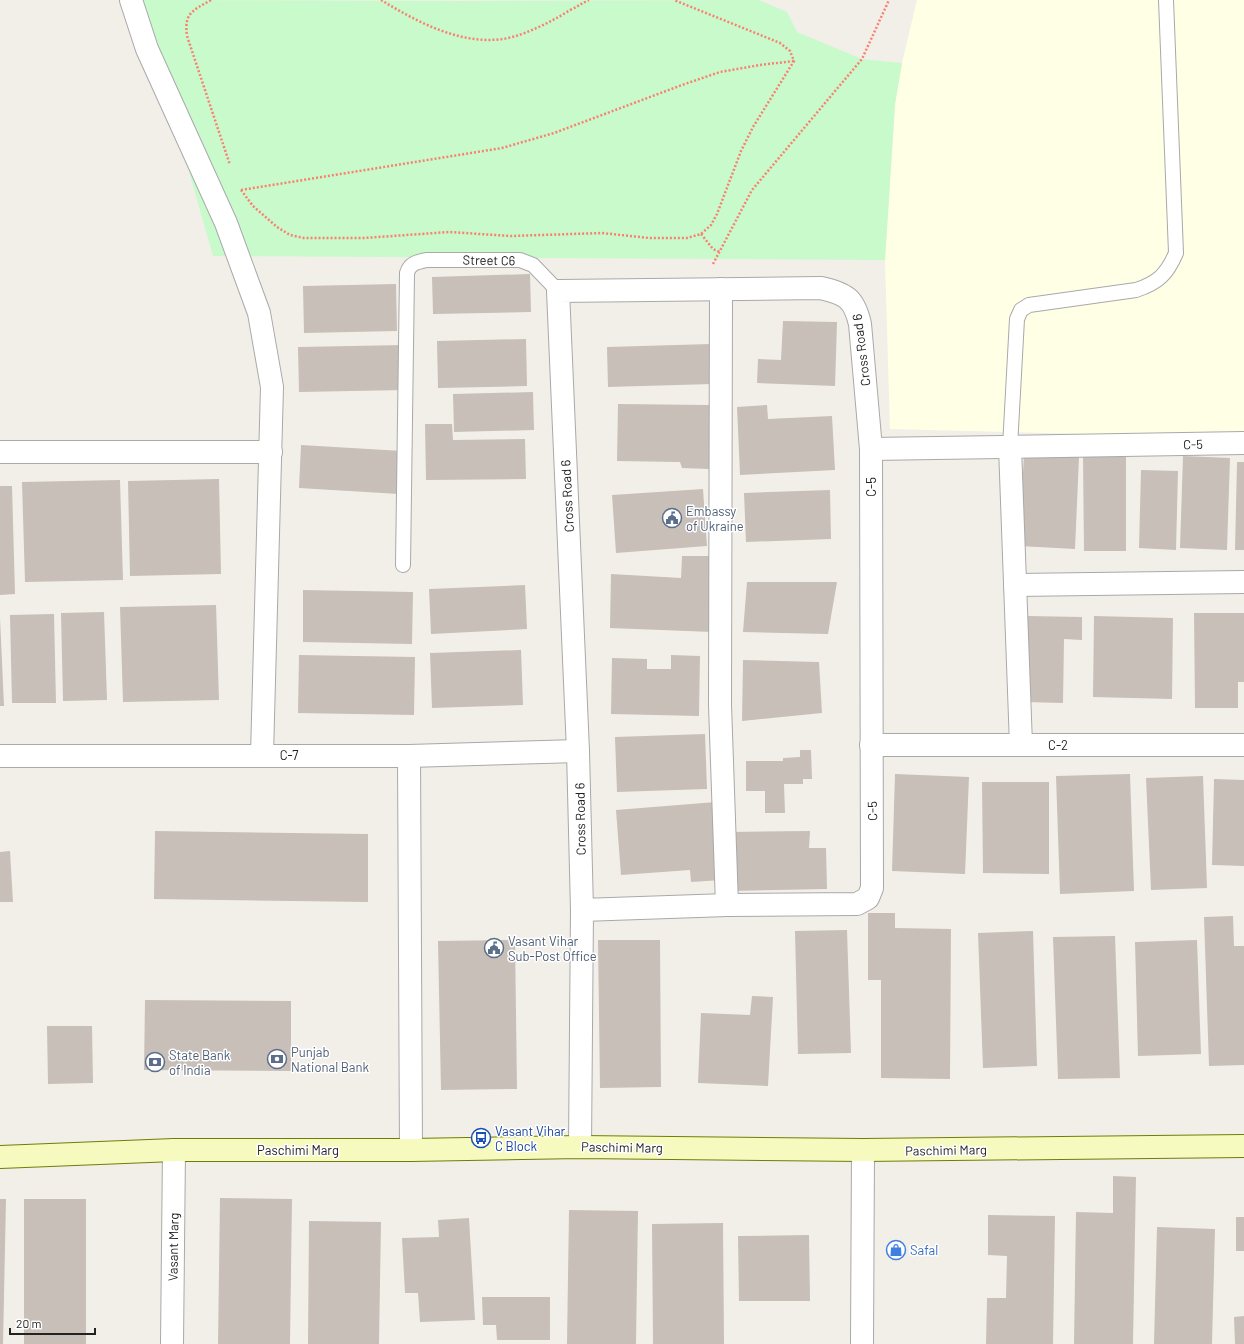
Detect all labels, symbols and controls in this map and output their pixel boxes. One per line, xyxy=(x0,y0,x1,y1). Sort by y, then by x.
street label: Street C6 xyxy=(463,252,516,268)
street label: Cross Road 6 xyxy=(849,313,873,387)
street label: C-5 xyxy=(1183,436,1203,452)
street label: Cross Road 6 xyxy=(557,459,577,533)
street label: C-5 xyxy=(863,477,879,497)
place label: Embassy of Ukraine xyxy=(686,503,744,534)
public building icon: Embassy of Ukraine xyxy=(661,507,683,529)
street label: C-2 xyxy=(1048,737,1068,753)
street label: C-7 xyxy=(280,747,298,763)
street label: Cross Road 6 xyxy=(571,782,589,855)
street label: C-5 xyxy=(864,801,880,821)
place label: Vasant Vihar Sub-Post Office xyxy=(508,933,597,964)
public building icon: Vasant Vihar Sub-Post Office xyxy=(483,937,505,959)
place label: Punjab National Bank xyxy=(291,1044,369,1075)
place label: State Bank of India xyxy=(169,1047,231,1078)
bank icon: Punjab National Bank xyxy=(266,1048,288,1070)
bank icon: State Bank of India xyxy=(144,1051,166,1073)
place label: Vasant Vihar C Block xyxy=(495,1123,566,1154)
bus stop icon: Vasant Vihar C Block xyxy=(470,1127,492,1149)
street label: Paschimi Marg xyxy=(581,1138,663,1156)
street label: Paschimi Marg xyxy=(905,1141,987,1159)
street label: Paschimi Marg xyxy=(257,1142,339,1158)
street label: Vasant Marg xyxy=(164,1213,182,1281)
shop icon: Safal xyxy=(885,1239,907,1261)
place label: Safal xyxy=(910,1242,938,1258)
scale bar xyxy=(10,1310,95,1336)
text: 20 m xyxy=(16,1316,42,1330)

